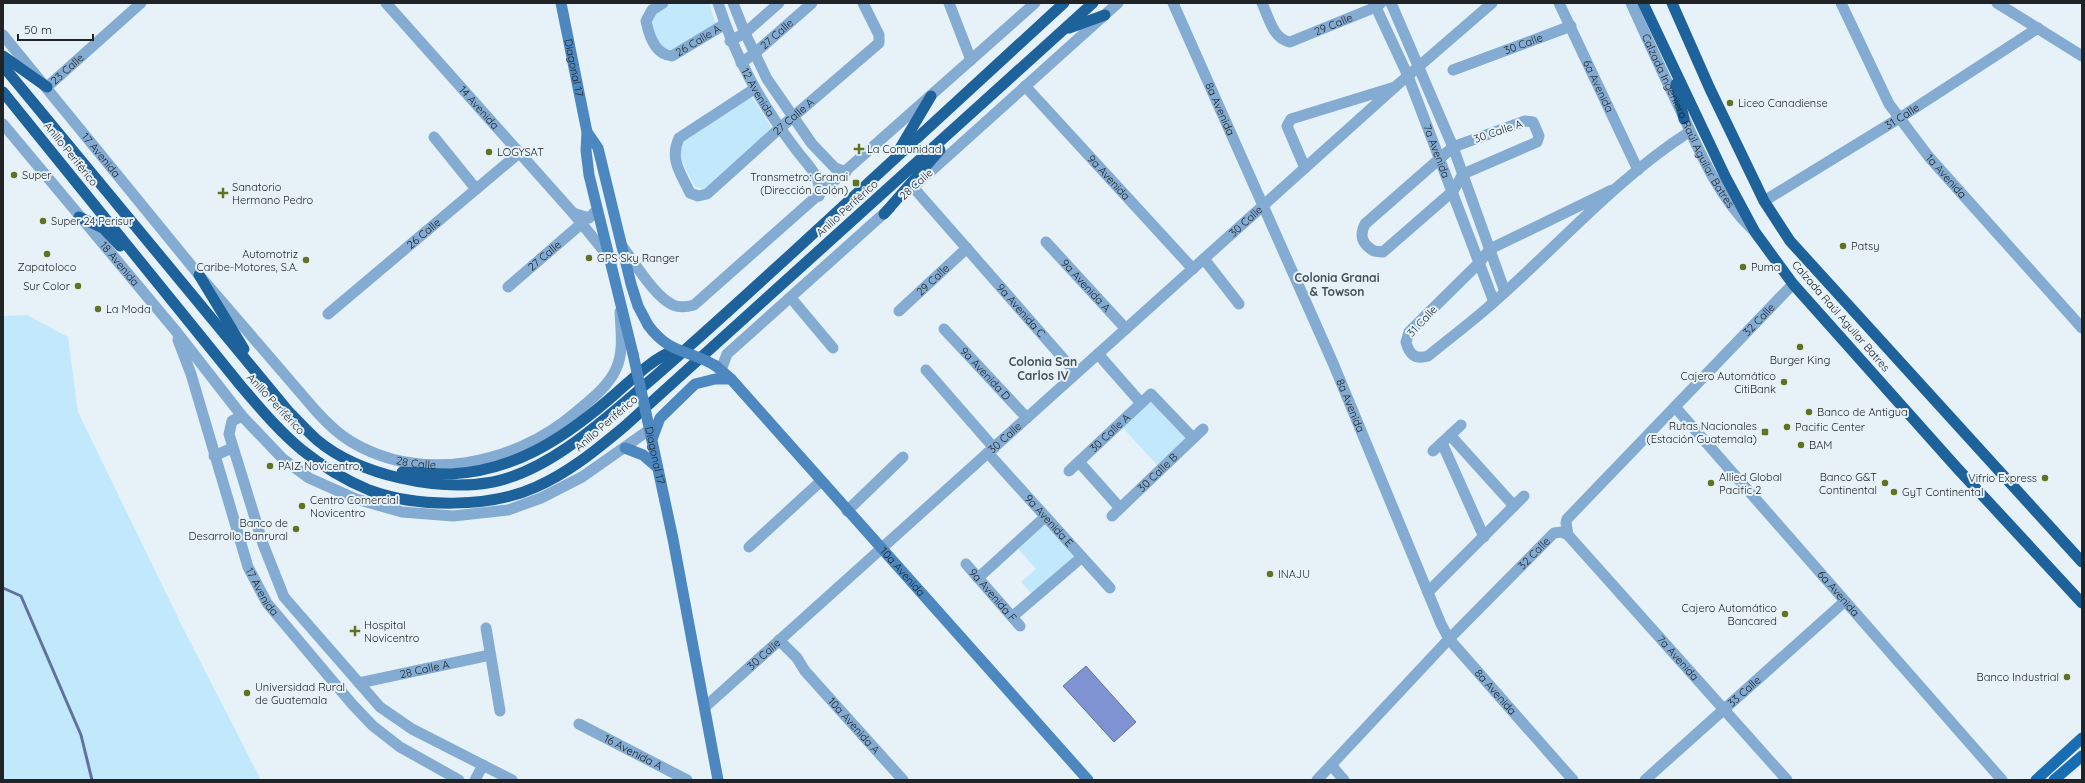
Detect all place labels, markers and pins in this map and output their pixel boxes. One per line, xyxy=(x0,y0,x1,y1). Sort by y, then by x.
place label: Liceo Canadiense xyxy=(1738,96,1828,110)
marker: Liceo Canadiense xyxy=(1725,98,1735,108)
place label: La Comunidad xyxy=(867,142,941,156)
marker: La Comunidad xyxy=(854,144,864,154)
place label: LOGYSAT xyxy=(497,145,544,159)
marker: LOGYSAT xyxy=(484,147,494,157)
place label: Super xyxy=(22,168,52,182)
marker: Super xyxy=(9,170,19,180)
place label: Transmetro: Granai (Dirección Colón) xyxy=(750,170,848,197)
marker: Transmetro: Granai (Dirección Colón) xyxy=(851,178,861,188)
place label: Sanatorio Hermano Pedro xyxy=(232,180,313,207)
marker: Sanatorio Hermano Pedro xyxy=(217,187,229,199)
place label: Super 24 Perisur xyxy=(51,214,134,228)
marker: Super 24 Perisur xyxy=(38,216,48,226)
place label: Patsy xyxy=(1851,239,1880,253)
marker: Patsy xyxy=(1838,241,1848,251)
place label: Automotriz Caribe-Motores, S.A. xyxy=(197,247,298,274)
marker: Zapatoloco xyxy=(42,249,52,259)
place label: GPS Sky Ranger xyxy=(597,251,680,265)
marker: GPS Sky Ranger xyxy=(584,253,594,263)
marker: Automotriz Caribe-Motores, S.A. xyxy=(301,255,311,265)
place label: Zapatoloco xyxy=(18,260,77,274)
place label: Puma xyxy=(1751,260,1780,274)
marker: Puma xyxy=(1738,262,1748,272)
place label: Sur Color xyxy=(23,279,71,293)
marker: Sur Color xyxy=(73,281,83,291)
place label: La Moda xyxy=(106,302,151,316)
marker: La Moda xyxy=(93,304,103,314)
marker: Burger King xyxy=(1795,342,1805,352)
place label: Burger King xyxy=(1770,353,1830,367)
place label: Cajero Automático CitiBank xyxy=(1681,369,1776,396)
marker: Cajero Automático CitiBank xyxy=(1779,377,1789,387)
place label: Banco de Antigua xyxy=(1817,405,1908,419)
marker: Banco de Antigua xyxy=(1804,407,1814,417)
place label: Rutas Nacionales (Estación Guatemala) xyxy=(1647,419,1757,446)
place label: Pacific Center xyxy=(1795,420,1866,434)
marker: Pacific Center xyxy=(1782,422,1792,432)
marker: Rutas Nacionales (Estación Guatemala) xyxy=(1760,427,1770,437)
place label: BAM xyxy=(1809,438,1832,452)
marker: BAM xyxy=(1796,440,1806,450)
place label: PAIZ Novicentro. xyxy=(278,459,361,473)
marker: PAIZ Novicentro. xyxy=(265,461,275,471)
place label: Allied Global Pacific 2 xyxy=(1719,470,1782,497)
place label: Banco G&T Continental xyxy=(1819,470,1877,497)
place label: Vifrio Express xyxy=(1968,471,2037,485)
marker: Vifrio Express xyxy=(2040,473,2050,483)
marker: Allied Global Pacific 2 xyxy=(1706,478,1716,488)
marker: Banco G&T Continental xyxy=(1880,478,1890,488)
place label: GyT Continental xyxy=(1902,485,1984,499)
marker: GyT Continental xyxy=(1889,487,1899,497)
place label: Centro Comercial Novicentro xyxy=(310,493,398,520)
marker: Centro Comercial Novicentro xyxy=(297,501,307,511)
place label: Banco de Desarrollo Banrural xyxy=(188,516,288,543)
marker: Banco de Desarrollo Banrural xyxy=(291,524,301,534)
place label: INAJU xyxy=(1278,567,1310,581)
marker: INAJU xyxy=(1265,569,1275,579)
place label: Cajero Automático Bancared xyxy=(1682,601,1777,628)
marker: Cajero Automático Bancared xyxy=(1780,609,1790,619)
place label: Hospital Novicentro xyxy=(364,618,420,645)
marker: Hospital Novicentro xyxy=(349,625,361,637)
place label: Banco Industrial xyxy=(1977,670,2059,684)
marker: Banco Industrial xyxy=(2062,672,2072,682)
place label: Universidad Rural de Guatemala xyxy=(255,680,345,707)
marker: Universidad Rural de Guatemala xyxy=(242,688,252,698)

